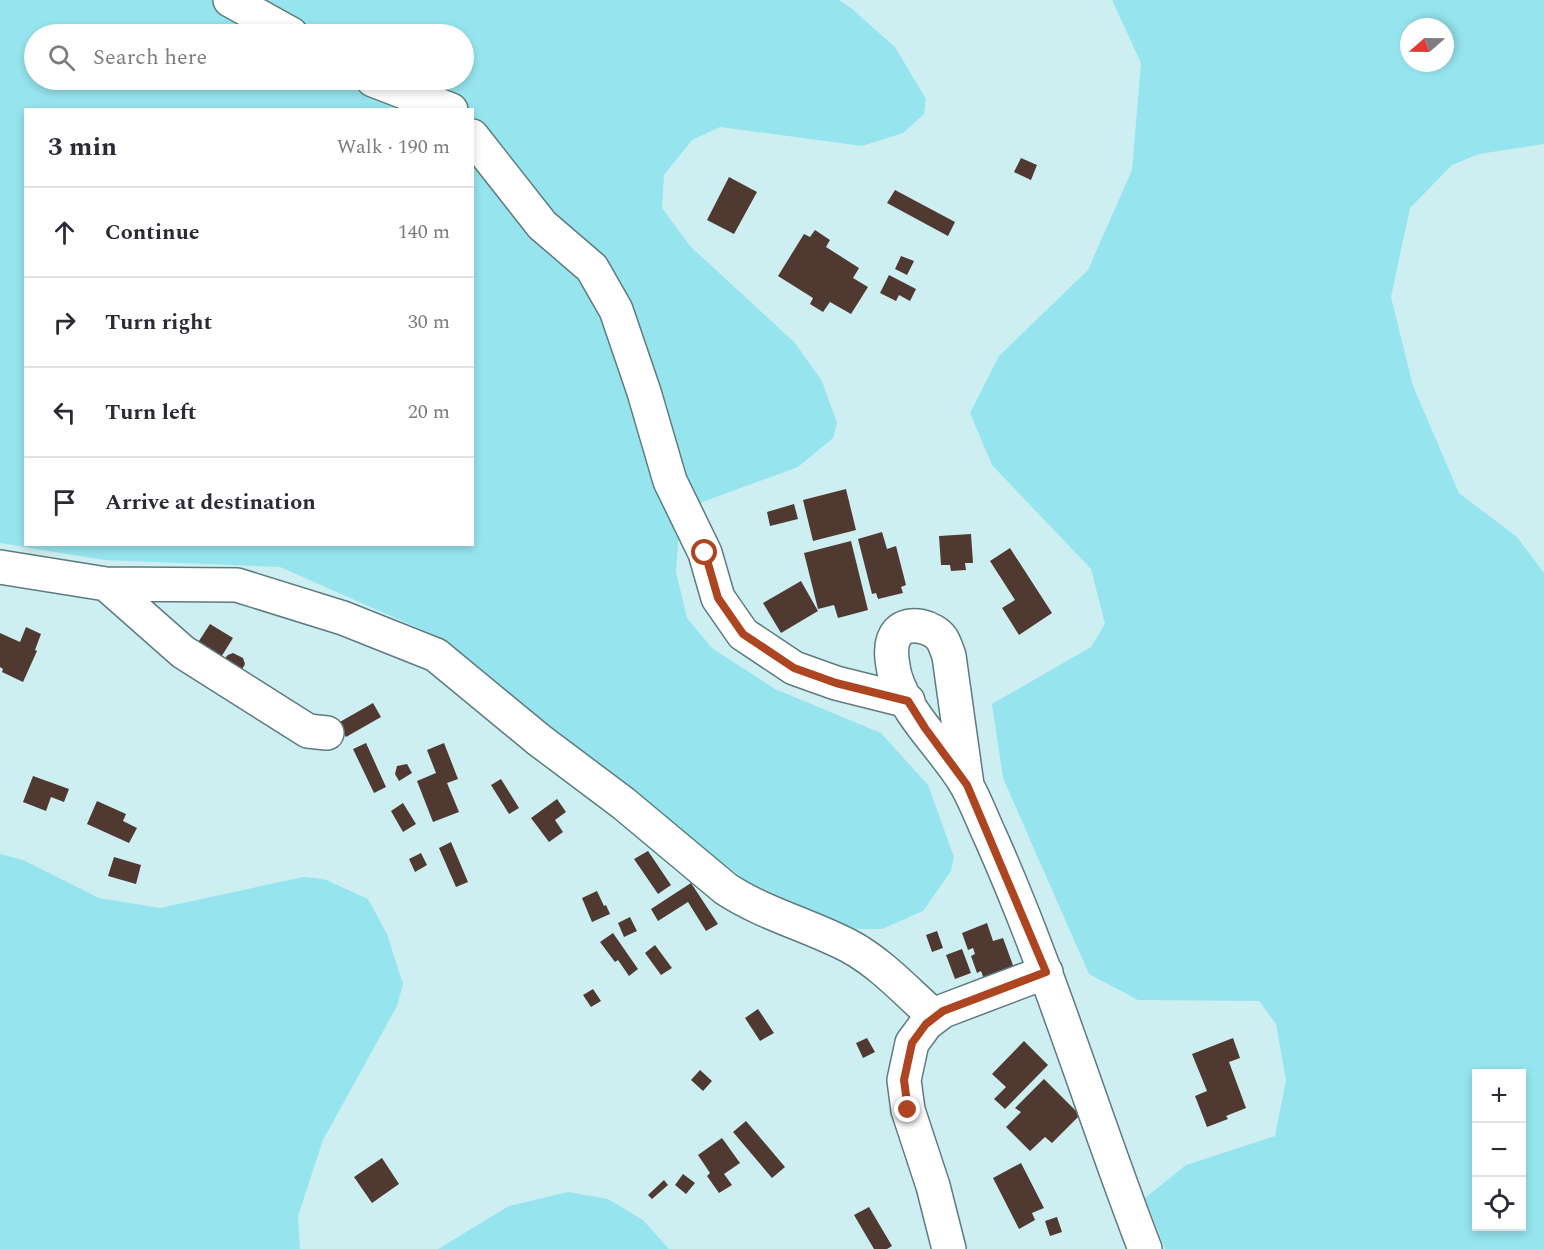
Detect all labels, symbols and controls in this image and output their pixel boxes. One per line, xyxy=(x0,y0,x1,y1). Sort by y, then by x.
north arrow xyxy=(1400,18,1454,72)
search box xyxy=(24,24,474,90)
icon: search xyxy=(45,41,78,74)
text: Search here xyxy=(93,41,207,74)
text: 3 min xyxy=(48,127,117,167)
text: Walk · 190 m xyxy=(337,132,450,162)
icon: ahead xyxy=(48,216,81,249)
text: Continue xyxy=(105,216,200,249)
text: 140 m xyxy=(398,217,450,247)
icon: right xyxy=(48,306,81,339)
text: Turn right xyxy=(105,306,212,339)
text: 30 m xyxy=(408,307,450,337)
icon: left xyxy=(48,396,81,429)
text: Turn left xyxy=(105,396,197,429)
text: 20 m xyxy=(408,397,450,427)
icon: arrive xyxy=(48,486,81,519)
text: Arrive at destination xyxy=(105,486,316,519)
route start xyxy=(691,539,717,565)
map controls xyxy=(1472,1069,1526,1231)
button: + xyxy=(1472,1069,1526,1123)
route end xyxy=(894,1096,920,1122)
button: − xyxy=(1472,1123,1526,1177)
button: locate xyxy=(1472,1177,1526,1231)

